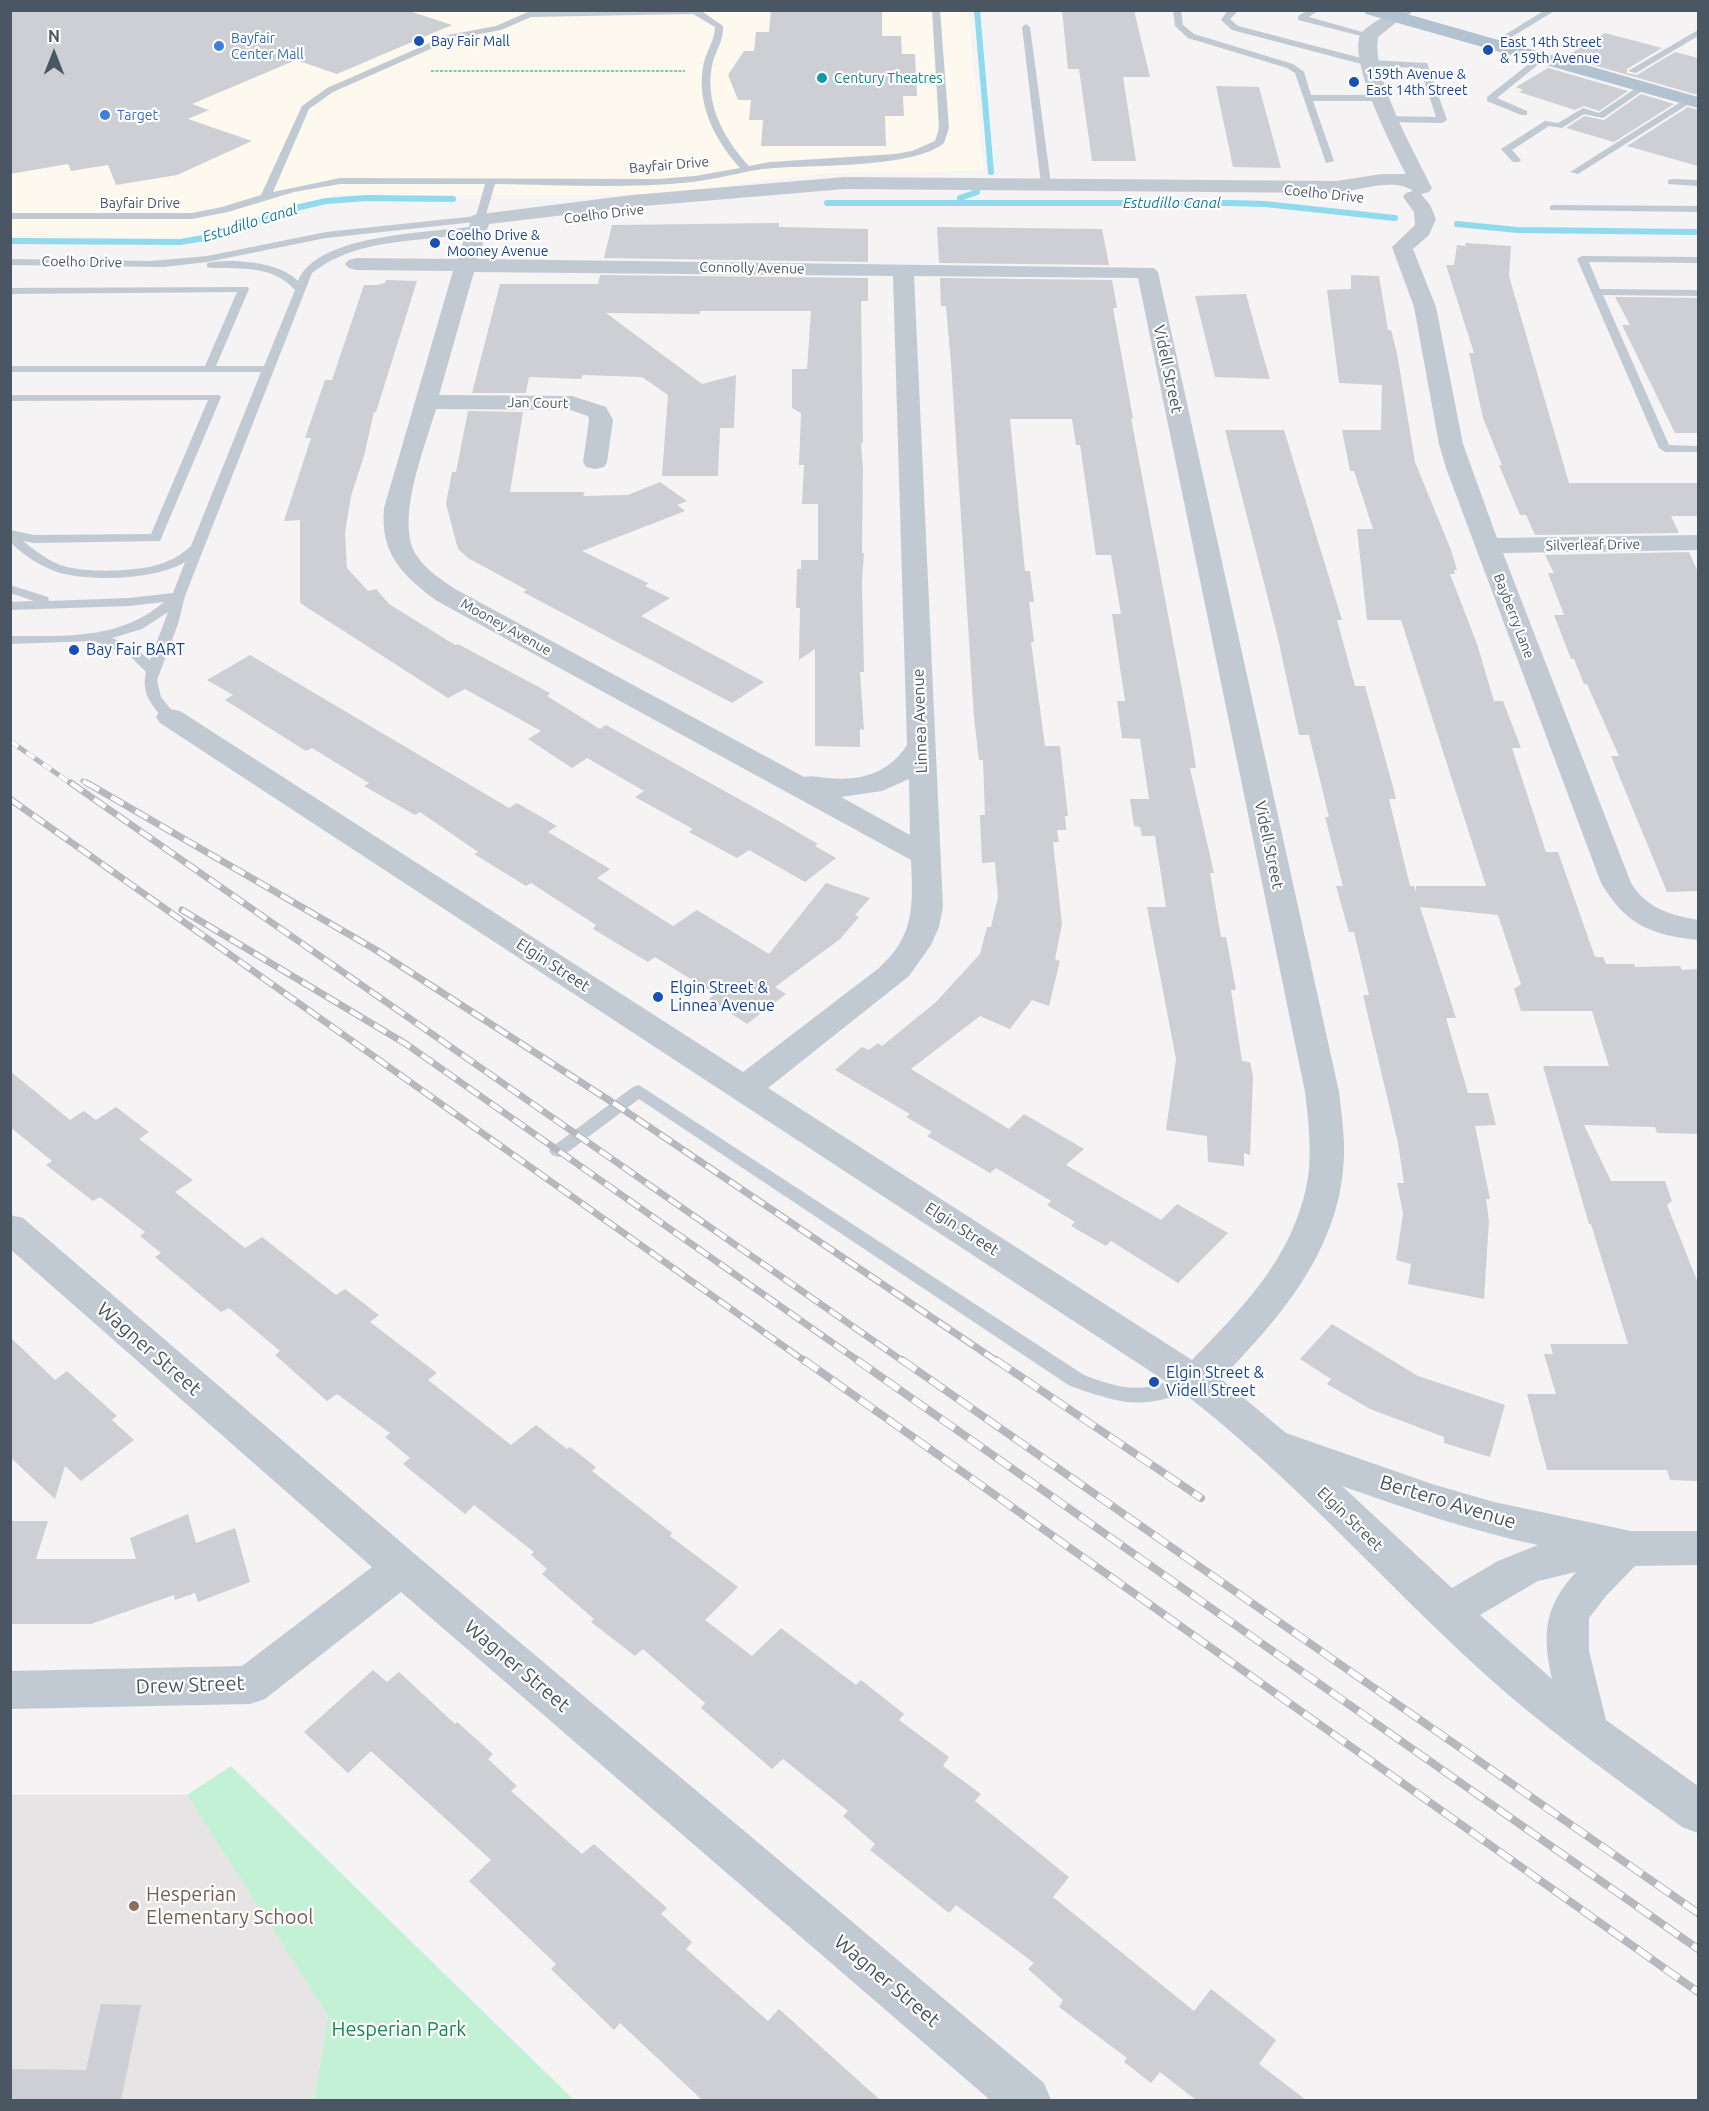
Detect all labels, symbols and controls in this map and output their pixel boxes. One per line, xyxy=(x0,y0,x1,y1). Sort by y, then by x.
north arrow xyxy=(24,24,84,84)
text: N xyxy=(48,27,60,45)
place label: Bayfair Center Mall xyxy=(231,30,304,62)
place label: Bay Fair Mall xyxy=(431,33,510,49)
marker: Bay Fair Mall xyxy=(412,34,426,48)
place label: East 14th Street & 159th Avenue xyxy=(1500,34,1601,66)
marker: Bayfair Center Mall xyxy=(212,39,226,53)
marker: East 14th Street & 159th Avenue xyxy=(1481,43,1495,57)
place label: 159th Avenue & East 14th Street xyxy=(1366,66,1467,98)
place label: Century Theatres xyxy=(834,70,943,86)
marker: Century Theatres xyxy=(815,71,829,85)
marker: 159th Avenue & East 14th Street xyxy=(1347,75,1361,89)
place label: Target xyxy=(117,107,158,123)
marker: Target xyxy=(98,108,112,122)
street label: Bayfair Drive xyxy=(628,153,710,177)
street label: Coelho Drive xyxy=(1283,181,1365,207)
water label: Estudillo Canal xyxy=(1123,194,1221,212)
street label: Bayfair Drive xyxy=(100,195,180,211)
water label: Estudillo Canal xyxy=(200,200,300,246)
street label: Coelho Drive xyxy=(563,201,645,227)
place label: Coelho Drive & Mooney Avenue xyxy=(447,227,548,260)
marker: Coelho Drive & Mooney Avenue xyxy=(428,236,442,250)
street label: Coelho Drive xyxy=(42,253,122,271)
street label: Connolly Avenue xyxy=(699,259,805,277)
street label: Videll Street xyxy=(1149,323,1187,415)
street label: Jan Court xyxy=(507,394,569,412)
street label: Silverleaf Drive xyxy=(1546,536,1640,554)
street label: Bayberry Lane xyxy=(1490,571,1538,661)
street label: Mooney Avenue xyxy=(458,595,554,659)
place label: Bay Fair BART xyxy=(86,640,185,660)
marker: Bay Fair BART xyxy=(67,643,81,657)
street label: Linnea Avenue xyxy=(909,668,931,774)
street label: Videll Street xyxy=(1250,799,1288,891)
street label: Elgin Street xyxy=(513,934,593,996)
place label: Elgin Street & Linnea Avenue xyxy=(670,978,775,1016)
marker: Elgin Street & Linnea Avenue xyxy=(651,990,665,1004)
street label: Elgin Street xyxy=(922,1198,1002,1260)
street label: Wagner Street xyxy=(92,1297,206,1401)
place label: Elgin Street & Videll Street xyxy=(1166,1363,1264,1401)
marker: Elgin Street & Videll Street xyxy=(1147,1375,1161,1389)
street label: Bertero Avenue xyxy=(1377,1470,1519,1534)
street label: Elgin Street xyxy=(1313,1483,1387,1555)
street label: Wagner Street xyxy=(459,1615,575,1717)
street label: Drew Street xyxy=(135,1671,245,1699)
place label: Hesperian Elementary School xyxy=(146,1882,313,1929)
marker: Hesperian Elementary School xyxy=(127,1899,141,1913)
street label: Wagner Street xyxy=(829,1930,945,2032)
park label: Hesperian Park xyxy=(332,2017,466,2041)

